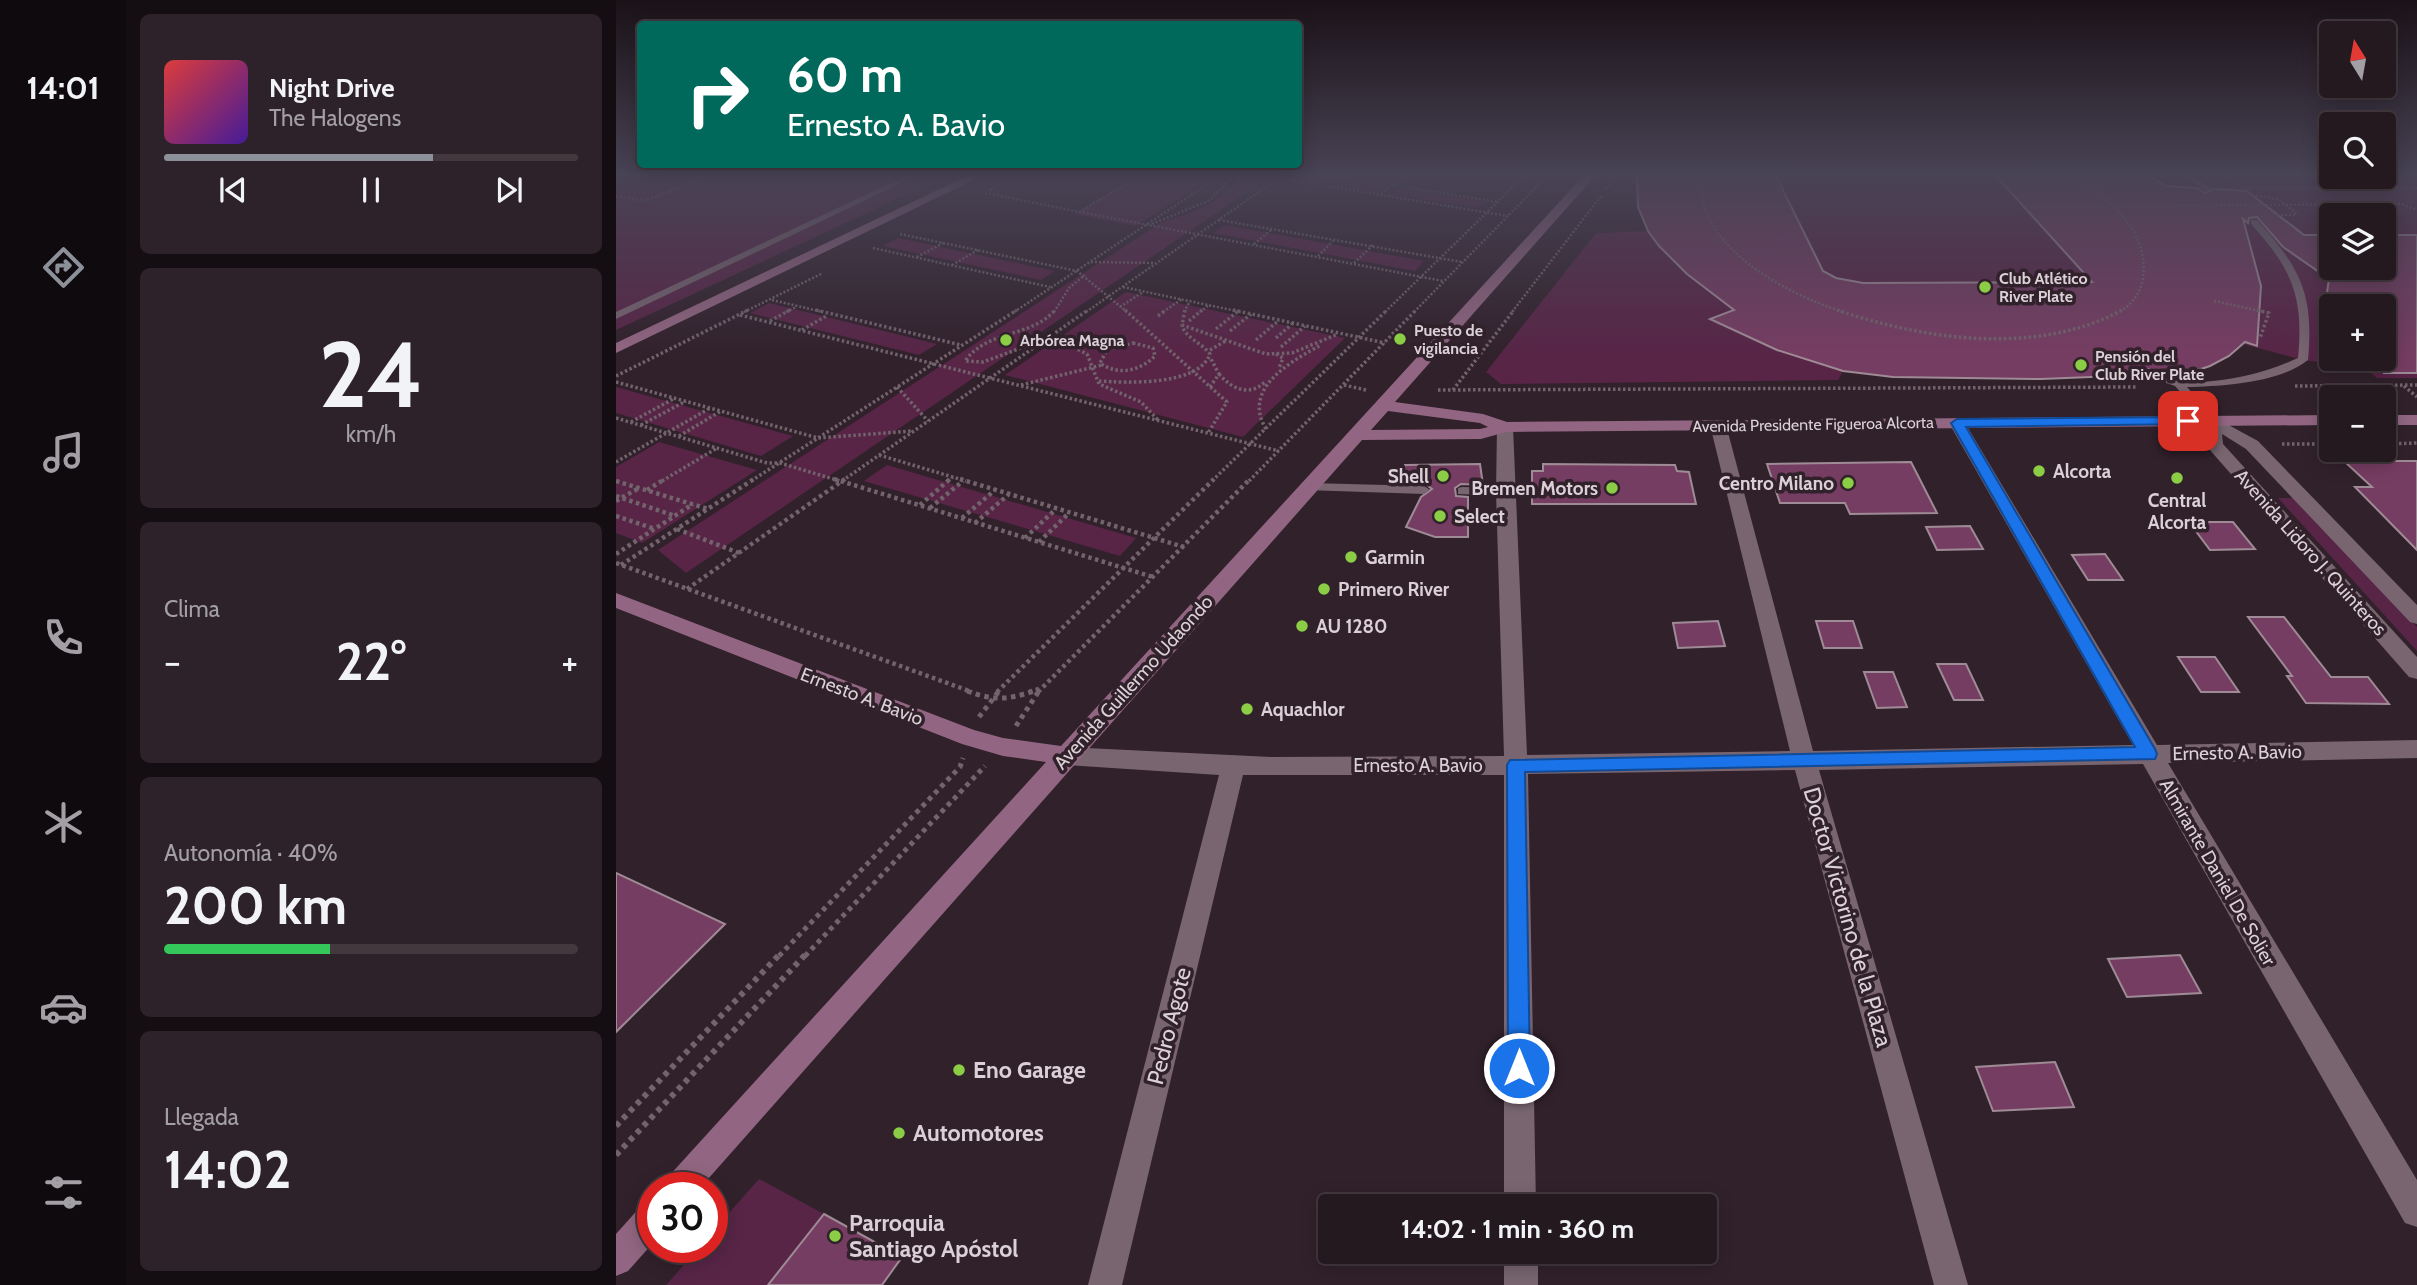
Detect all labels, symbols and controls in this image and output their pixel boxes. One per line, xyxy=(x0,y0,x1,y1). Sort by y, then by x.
north arrow xyxy=(2319,21,2396,98)
map controls xyxy=(2319,21,2396,462)
text: 60 m xyxy=(787,45,903,104)
icon: right xyxy=(672,49,763,140)
text: 14:01 xyxy=(26,68,100,107)
text: Night Drive xyxy=(269,72,395,104)
text: The Halogens xyxy=(269,104,401,132)
text: Ernesto A. Bavio xyxy=(787,105,1005,144)
button: search xyxy=(2319,112,2396,189)
icon: previous xyxy=(214,171,252,209)
icon: pause xyxy=(352,171,390,209)
icon: next xyxy=(490,171,528,209)
button: layers xyxy=(2319,203,2396,280)
icon: directions xyxy=(39,243,88,292)
place label: Club Atlético River Plate xyxy=(1999,269,2088,306)
marker: Club Atlético River Plate xyxy=(1977,279,1993,295)
button: + xyxy=(2319,294,2396,371)
text: 24 xyxy=(319,319,423,430)
place label: Puesto de vigilancia xyxy=(1414,321,1483,358)
place label: Arbórea Magna xyxy=(1020,331,1125,350)
marker: Puesto de vigilancia xyxy=(1392,331,1408,347)
marker: Arbórea Magna xyxy=(998,332,1014,348)
place label: Pensión del Club River Plate xyxy=(2095,347,2204,384)
marker: Pensión del Club River Plate xyxy=(2073,357,2089,373)
button: − xyxy=(2319,385,2396,462)
pin xyxy=(2158,391,2218,451)
icon: arrive xyxy=(2169,402,2207,440)
street label: Avenida Presidente Figueroa Alcorta xyxy=(1692,413,1934,436)
text: km/h xyxy=(346,420,396,448)
icon: music xyxy=(39,428,88,477)
place label: Alcorta xyxy=(2053,460,2112,483)
marker: Alcorta xyxy=(2031,463,2047,479)
street label: Avenida Lidoro J. Quinteros xyxy=(2230,464,2391,640)
place label: Shell xyxy=(1388,465,1429,488)
marker: Shell xyxy=(1435,468,1451,484)
marker: Central Alcorta xyxy=(2169,470,2185,486)
place label: Centro Milano xyxy=(1719,472,1834,495)
marker: Centro Milano xyxy=(1840,475,1856,491)
place label: Bremen Motors xyxy=(1471,477,1598,500)
marker: Bremen Motors xyxy=(1604,480,1620,496)
place label: Central Alcorta xyxy=(2148,489,2207,534)
place label: Select xyxy=(1454,505,1505,528)
marker: Select xyxy=(1432,508,1448,524)
place label: Garmin xyxy=(1365,546,1425,569)
marker: Garmin xyxy=(1343,549,1359,565)
place label: Primero River xyxy=(1338,578,1450,601)
marker: Primero River xyxy=(1316,581,1332,597)
street label: Avenida Guillermo Udaondo xyxy=(1049,591,1218,774)
text: Clima xyxy=(164,595,220,623)
icon: phone xyxy=(39,613,88,662)
place label: AU 1280 xyxy=(1316,615,1387,638)
marker: AU 1280 xyxy=(1294,618,1310,634)
text: 22° xyxy=(336,630,406,693)
text: − xyxy=(164,638,181,685)
text: + xyxy=(561,638,578,685)
street label: Ernesto A. Bavio xyxy=(797,663,926,730)
place label: Aquachlor xyxy=(1261,698,1345,721)
marker: Aquachlor xyxy=(1239,701,1255,717)
street label: Ernesto A. Bavio xyxy=(2172,740,2302,765)
street label: Ernesto A. Bavio xyxy=(1353,754,1483,777)
street label: Almirante Daniel De Solier xyxy=(2155,775,2281,970)
street label: Doctor Victorino de la Plaza xyxy=(1798,784,1898,1050)
icon: climate xyxy=(39,798,88,847)
text: Autonomía · 40% xyxy=(164,839,338,867)
text: 200 km xyxy=(164,874,347,937)
street label: Pedro Agote xyxy=(1141,964,1197,1087)
icon: car xyxy=(39,983,88,1032)
position arrow xyxy=(1482,1031,1556,1105)
place label: Eno Garage xyxy=(973,1056,1086,1084)
marker: Eno Garage xyxy=(951,1062,967,1078)
text: Llegada xyxy=(164,1103,239,1131)
place label: Automotores xyxy=(913,1119,1044,1147)
marker: Automotores xyxy=(891,1125,907,1141)
text: 14:02 xyxy=(164,1138,291,1201)
icon: filters xyxy=(39,1168,88,1217)
speed limit sign: 30 xyxy=(637,1172,728,1263)
place label: Parroquia Santiago Apóstol xyxy=(849,1209,1018,1263)
text: 14:02 · 1 min · 360 m xyxy=(1401,1213,1634,1245)
marker: Parroquia Santiago Apóstol xyxy=(827,1228,843,1244)

